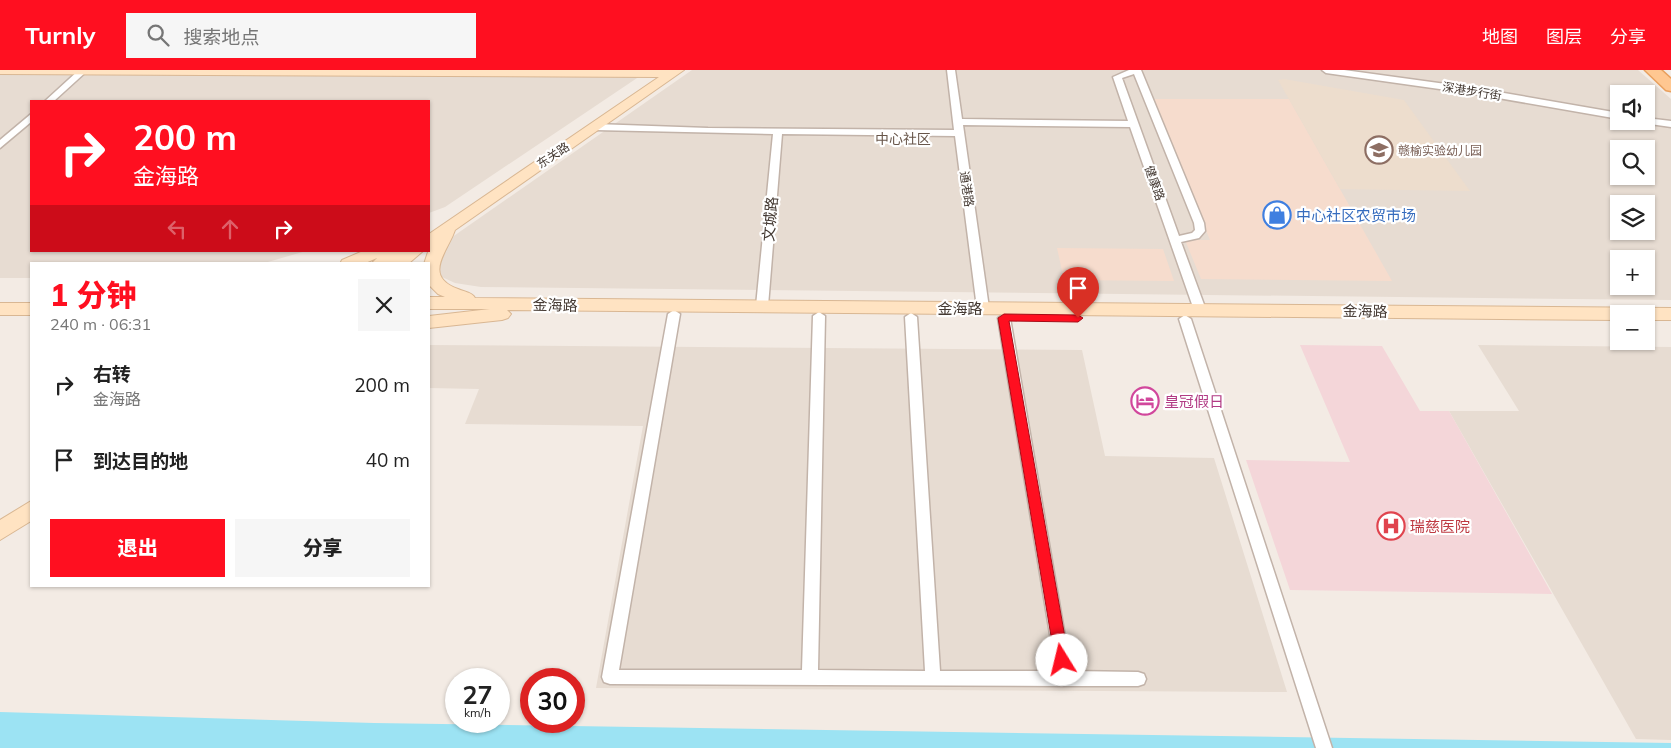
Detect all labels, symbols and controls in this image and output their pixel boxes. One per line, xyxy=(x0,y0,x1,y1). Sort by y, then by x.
search box xyxy=(126,13,476,58)
text: Turnly xyxy=(25,20,96,50)
icon: search xyxy=(144,21,172,49)
text: 搜索地点 xyxy=(184,25,260,49)
text: 地图 xyxy=(1482,25,1518,48)
text: 图层 xyxy=(1546,25,1582,48)
text: 分享 xyxy=(1610,25,1646,48)
street label: 深港步行街 xyxy=(1441,79,1503,103)
map controls xyxy=(1610,85,1655,350)
button: sound xyxy=(1610,85,1655,130)
text: 200 m xyxy=(133,115,237,159)
icon: right xyxy=(50,120,115,185)
district label: 中心社区 xyxy=(875,130,931,148)
school or university icon: 赣榆实验幼儿园 xyxy=(1364,135,1394,165)
street label: 东关路 xyxy=(534,139,572,171)
button: search xyxy=(1610,140,1655,185)
place label: 赣榆实验幼儿园 xyxy=(1398,143,1482,158)
text: 金海路 xyxy=(133,162,199,190)
street label: 健康路 xyxy=(1142,164,1168,202)
street label: 通港路 xyxy=(957,170,977,208)
button: layers xyxy=(1610,195,1655,240)
street label: 文城路 xyxy=(759,196,781,242)
shop icon: 中心社区农贸市场 xyxy=(1262,200,1292,230)
place label: 中心社区农贸市场 xyxy=(1296,206,1416,225)
icon: left xyxy=(163,215,191,243)
icon: ahead xyxy=(216,215,244,243)
icon: right xyxy=(269,215,297,243)
button: + xyxy=(1610,250,1655,295)
pin xyxy=(1057,267,1099,318)
icon: arrive xyxy=(1064,274,1092,302)
text: 1 分钟 xyxy=(50,276,136,314)
button: close xyxy=(358,279,410,331)
street label: 金海路 xyxy=(532,295,578,315)
street label: 金海路 xyxy=(937,299,983,318)
street label: 金海路 xyxy=(1342,301,1388,321)
button: − xyxy=(1610,305,1655,350)
text: 240 m · 06:31 xyxy=(50,314,151,334)
text: 右转 xyxy=(93,362,131,386)
icon: right xyxy=(50,371,78,399)
text: 200 m xyxy=(354,373,410,397)
hotel icon: 皇冠假日 xyxy=(1130,386,1160,416)
text: 金海路 xyxy=(93,389,141,409)
place label: 皇冠假日 xyxy=(1164,392,1224,411)
icon: arrive xyxy=(50,446,78,474)
text: 40 m xyxy=(366,448,410,472)
text: 到达目的地 xyxy=(93,449,188,473)
hospital icon: 瑞慈医院 xyxy=(1376,511,1406,541)
place label: 瑞慈医院 xyxy=(1410,517,1470,536)
button: 退出 xyxy=(50,519,225,577)
button: 分享 xyxy=(235,519,410,577)
position arrow xyxy=(1035,633,1087,685)
speed limit sign: 30 xyxy=(520,668,585,733)
text: 27 xyxy=(462,679,493,710)
text: km/h xyxy=(464,705,491,720)

